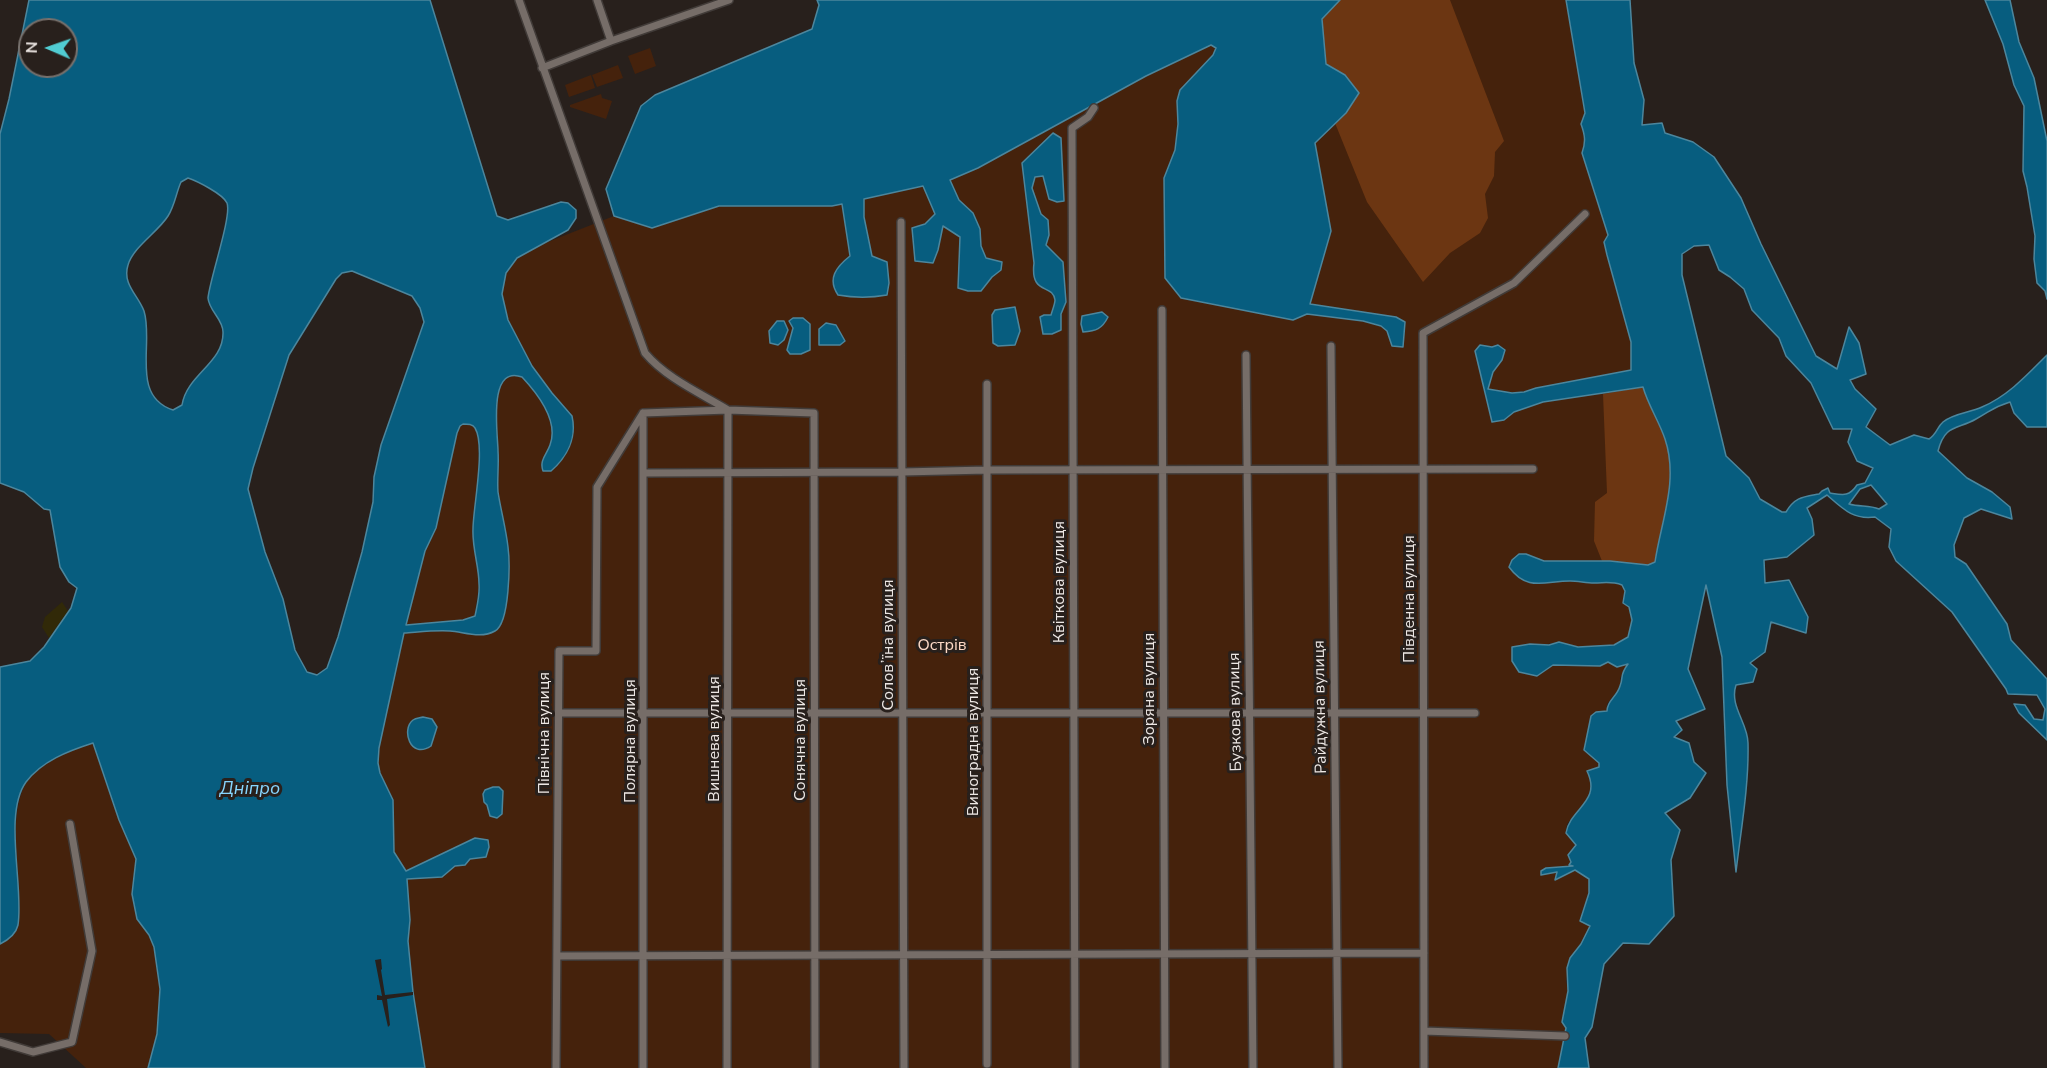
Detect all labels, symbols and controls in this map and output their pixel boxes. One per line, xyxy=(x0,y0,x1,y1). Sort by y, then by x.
north arrow xyxy=(18,18,78,78)
text: N xyxy=(21,41,43,54)
street label: Квіткова вулиця xyxy=(1050,521,1070,643)
street label: Південна вулиця xyxy=(1400,535,1420,663)
street label: Соловʼїна вулиця xyxy=(879,579,899,711)
street label: Зоряна вулиця xyxy=(1140,633,1160,745)
park label: Острів xyxy=(917,636,967,656)
street label: Райдужна вулиця xyxy=(1310,640,1332,774)
street label: Бузкова вулиця xyxy=(1225,652,1247,772)
street label: Виноградна вулиця xyxy=(964,668,984,816)
street label: Північна вулиця xyxy=(535,672,555,794)
street label: Вишнева вулиця xyxy=(705,676,725,802)
street label: Полярна вулиця xyxy=(621,679,641,803)
street label: Сонячна вулиця xyxy=(791,679,811,801)
water label: Дніпро xyxy=(220,779,280,801)

